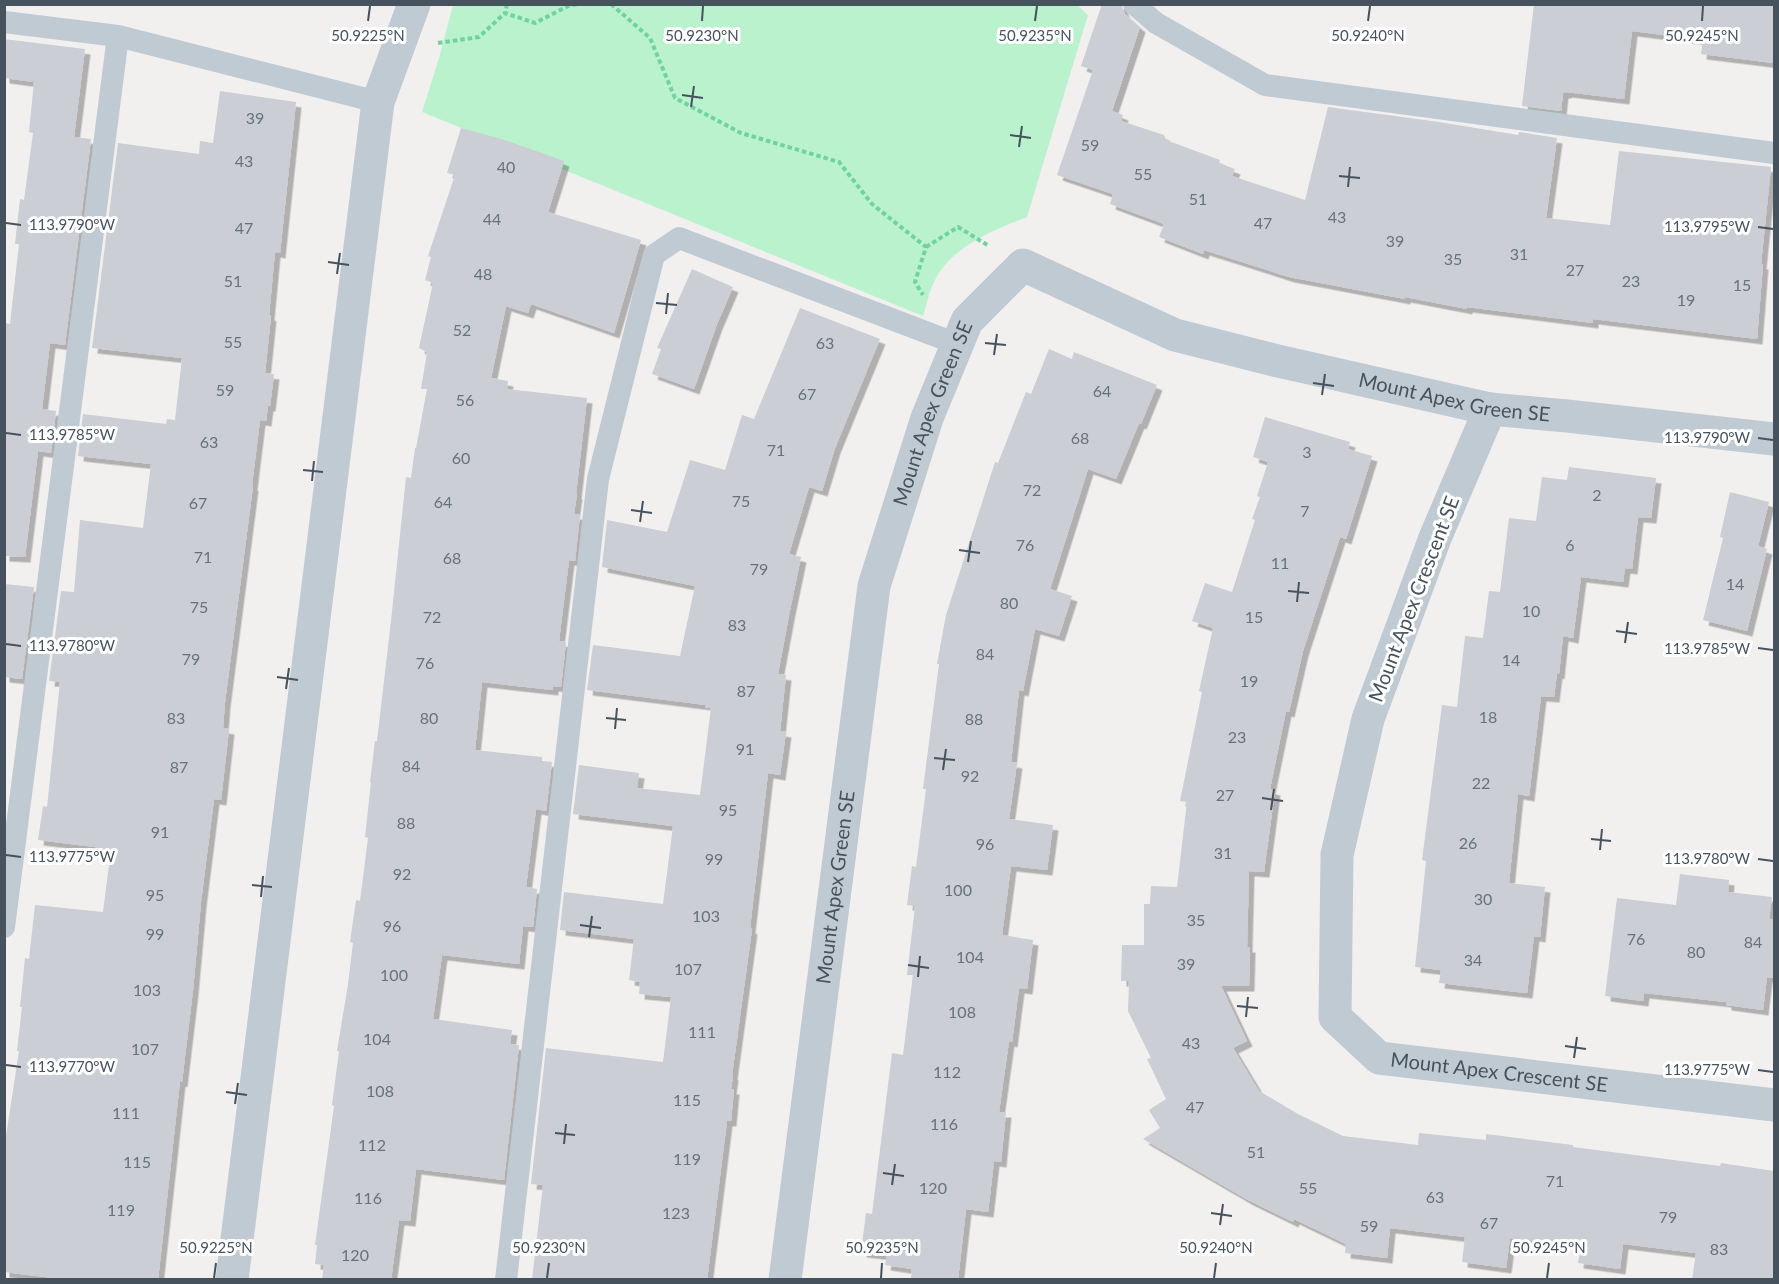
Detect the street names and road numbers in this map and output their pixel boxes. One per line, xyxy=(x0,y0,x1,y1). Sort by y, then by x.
street label: Mount Apex Green SE xyxy=(887,317,977,508)
street label: Mount Apex Green SE xyxy=(1357,367,1551,425)
street label: Mount Apex Crescent SE xyxy=(1363,492,1463,705)
street label: Mount Apex Green SE xyxy=(810,789,859,985)
street label: Mount Apex Crescent SE xyxy=(1389,1046,1609,1096)

